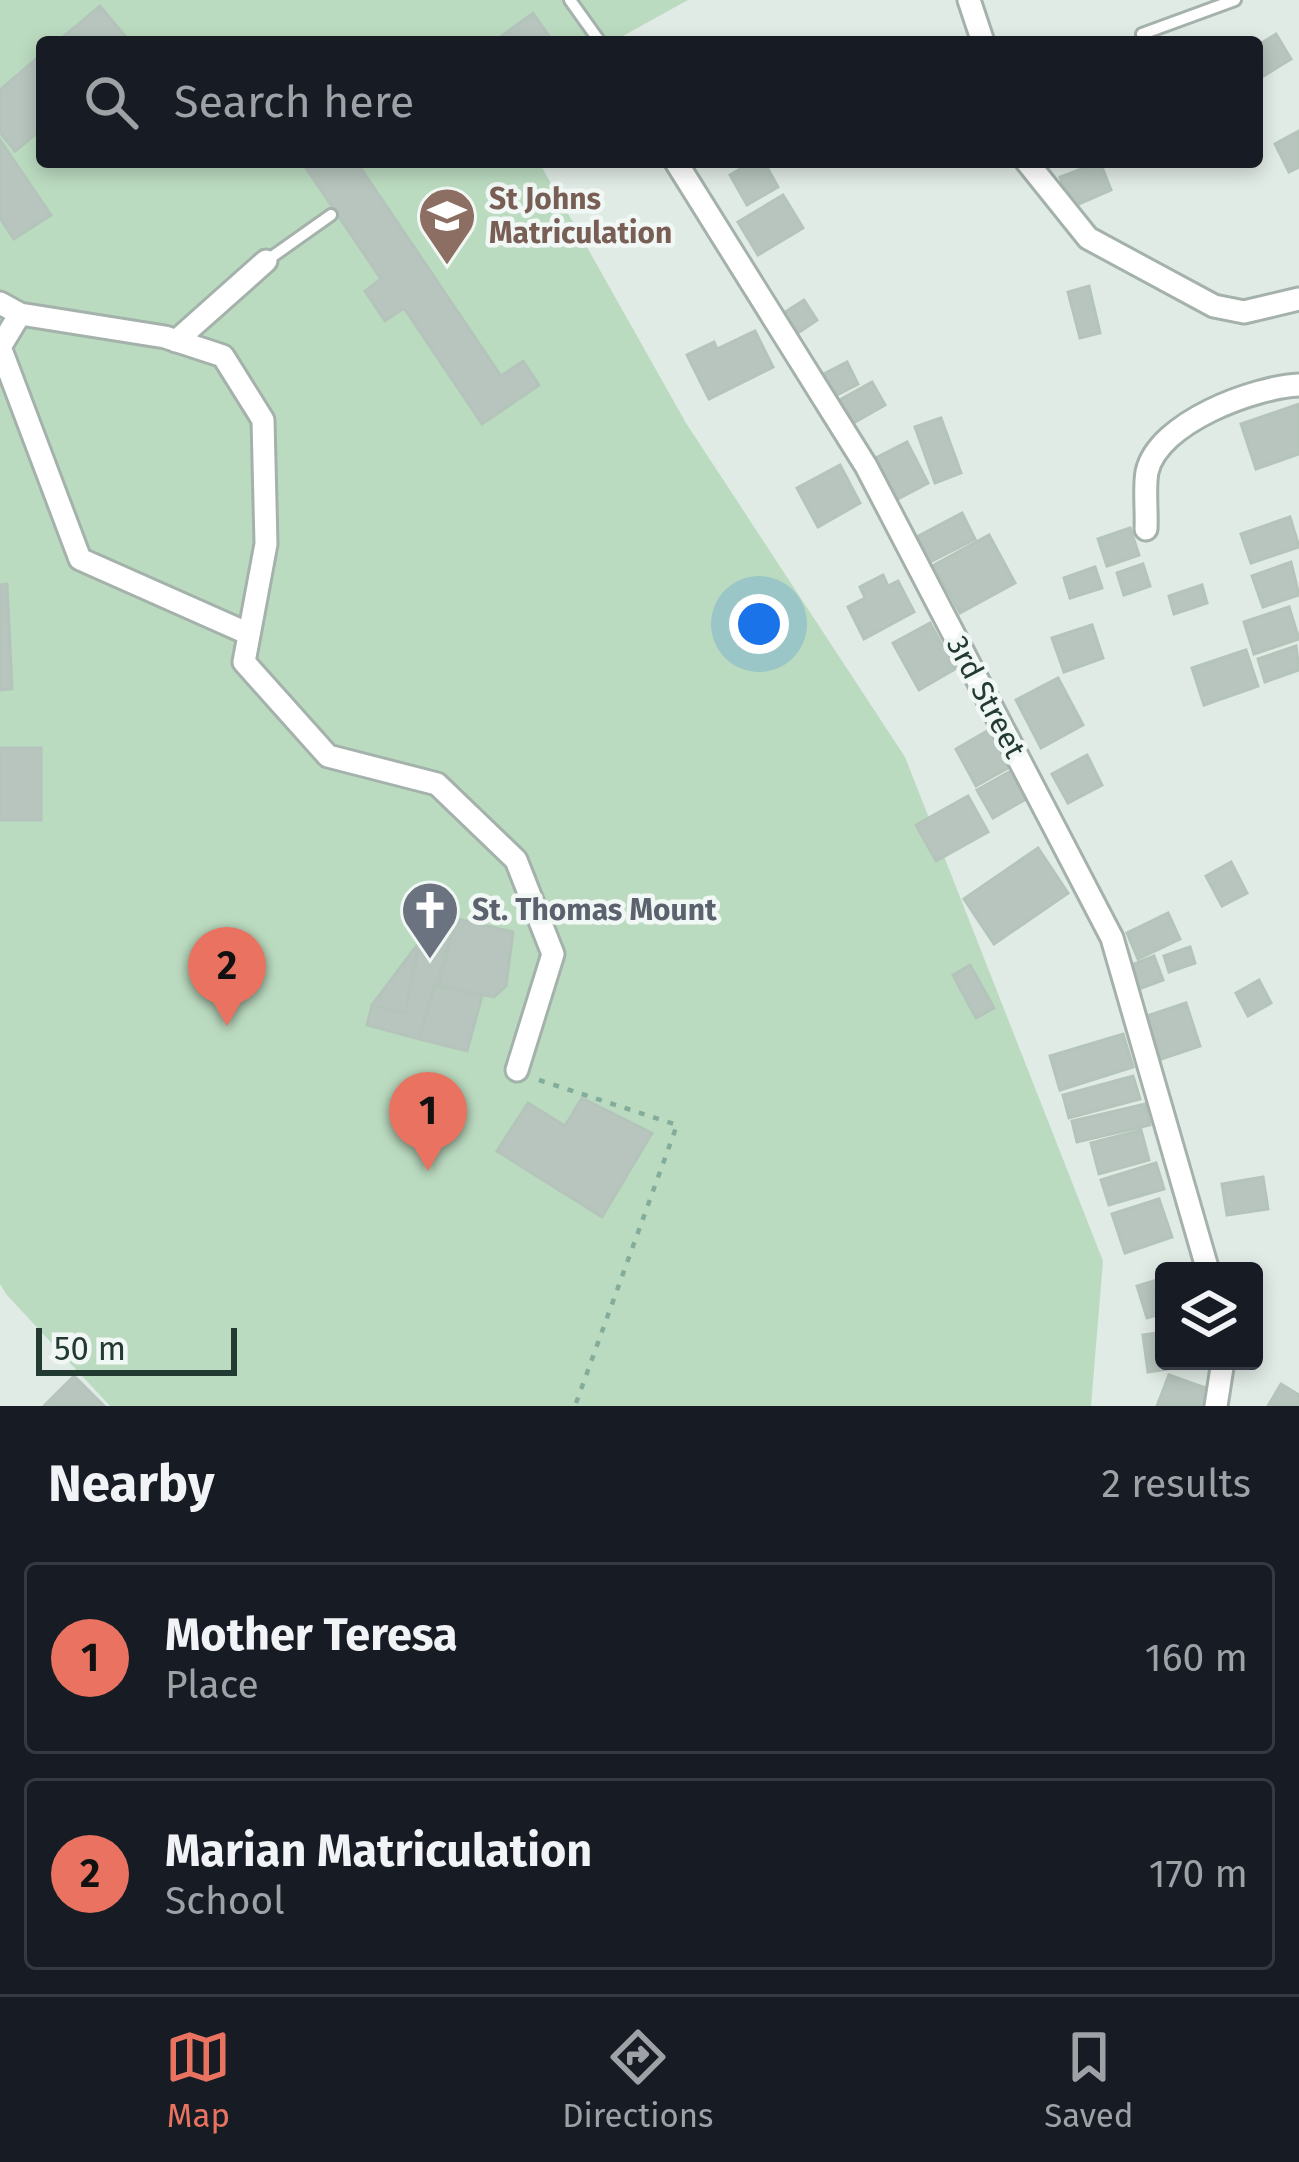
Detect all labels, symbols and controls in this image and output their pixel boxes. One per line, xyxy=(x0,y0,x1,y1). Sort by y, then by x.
search box xyxy=(36,36,1263,168)
icon: search xyxy=(78,69,144,135)
text: Search here xyxy=(174,75,414,129)
place label: St Johns Matriculation xyxy=(489,181,672,251)
school or university icon: St Johns Matriculation xyxy=(416,185,478,267)
your location xyxy=(729,594,789,654)
street label: 3rd Street xyxy=(939,630,1033,764)
church icon: St. Thomas Mount xyxy=(399,879,461,961)
place label: St. Thomas Mount xyxy=(472,892,717,928)
pin: 2 xyxy=(188,927,266,1026)
pin: 1 xyxy=(389,1072,467,1171)
map controls xyxy=(1155,1262,1263,1370)
button: layers xyxy=(1155,1262,1263,1370)
scale bar xyxy=(36,1322,237,1375)
text: 50 m xyxy=(54,1329,126,1369)
text: Nearby xyxy=(48,1453,214,1515)
text: 2 results xyxy=(1102,1461,1251,1507)
text: Mother Teresa xyxy=(165,1608,458,1662)
text: 1 xyxy=(81,1635,99,1681)
text: 160 m xyxy=(1145,1635,1248,1681)
text: Place xyxy=(165,1662,259,1708)
text: Marian Matriculation xyxy=(165,1824,592,1878)
text: 2 xyxy=(80,1851,100,1897)
text: 170 m xyxy=(1149,1851,1248,1897)
text: School xyxy=(165,1878,285,1924)
tab: Map xyxy=(165,2024,231,2136)
tab: Directions xyxy=(562,2024,714,2136)
tab: Saved xyxy=(1044,2024,1134,2136)

